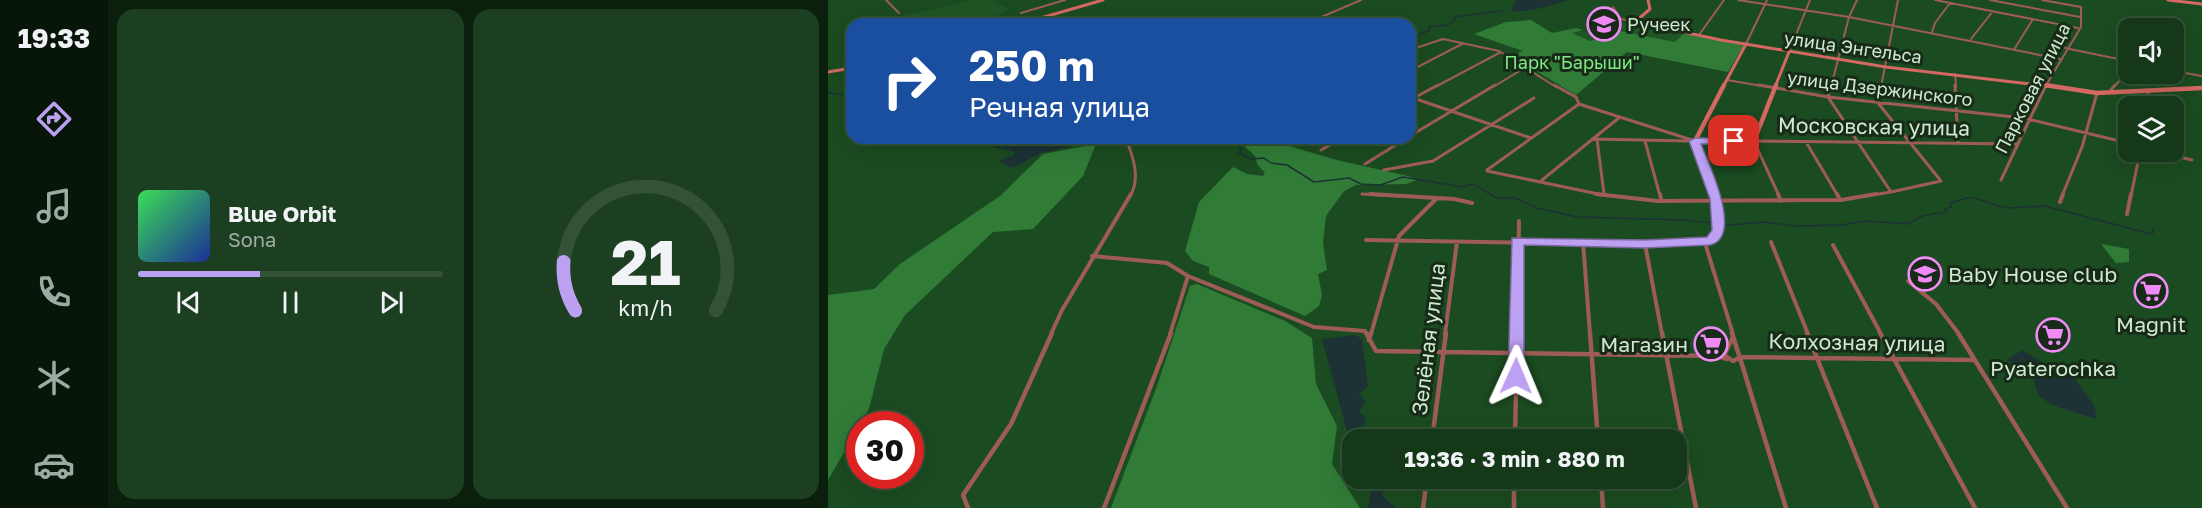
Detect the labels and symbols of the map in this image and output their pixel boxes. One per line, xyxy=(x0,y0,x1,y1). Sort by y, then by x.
school or university icon: Ручеек xyxy=(1586,6,1622,42)
place label: Ручеек xyxy=(1627,13,1691,35)
street label: Парковая улица xyxy=(1990,19,2074,157)
street label: улица Энгельса xyxy=(1783,26,1923,68)
park label: Парк "Барыши" xyxy=(1504,51,1640,73)
street label: улица Дзержинского xyxy=(1786,66,1974,110)
street label: Московская улица xyxy=(1778,111,1970,141)
pin xyxy=(1708,115,1759,166)
school or university icon: Baby House club xyxy=(1907,256,1943,292)
street label: Зелёная улица xyxy=(1406,261,1450,417)
place label: Baby House club xyxy=(1948,261,2117,287)
supermarket icon: Magnit xyxy=(2133,273,2169,309)
place label: Magnit xyxy=(2116,311,2186,337)
supermarket icon: Pyaterochka xyxy=(2035,317,2071,353)
supermarket icon: Магазин xyxy=(1693,326,1729,362)
street label: Колхозная улица xyxy=(1768,327,1946,357)
place label: Магазин xyxy=(1600,331,1688,357)
position arrow xyxy=(1484,344,1548,408)
place label: Pyaterochka xyxy=(1990,355,2116,381)
speed limit sign: 30 xyxy=(846,411,924,489)

